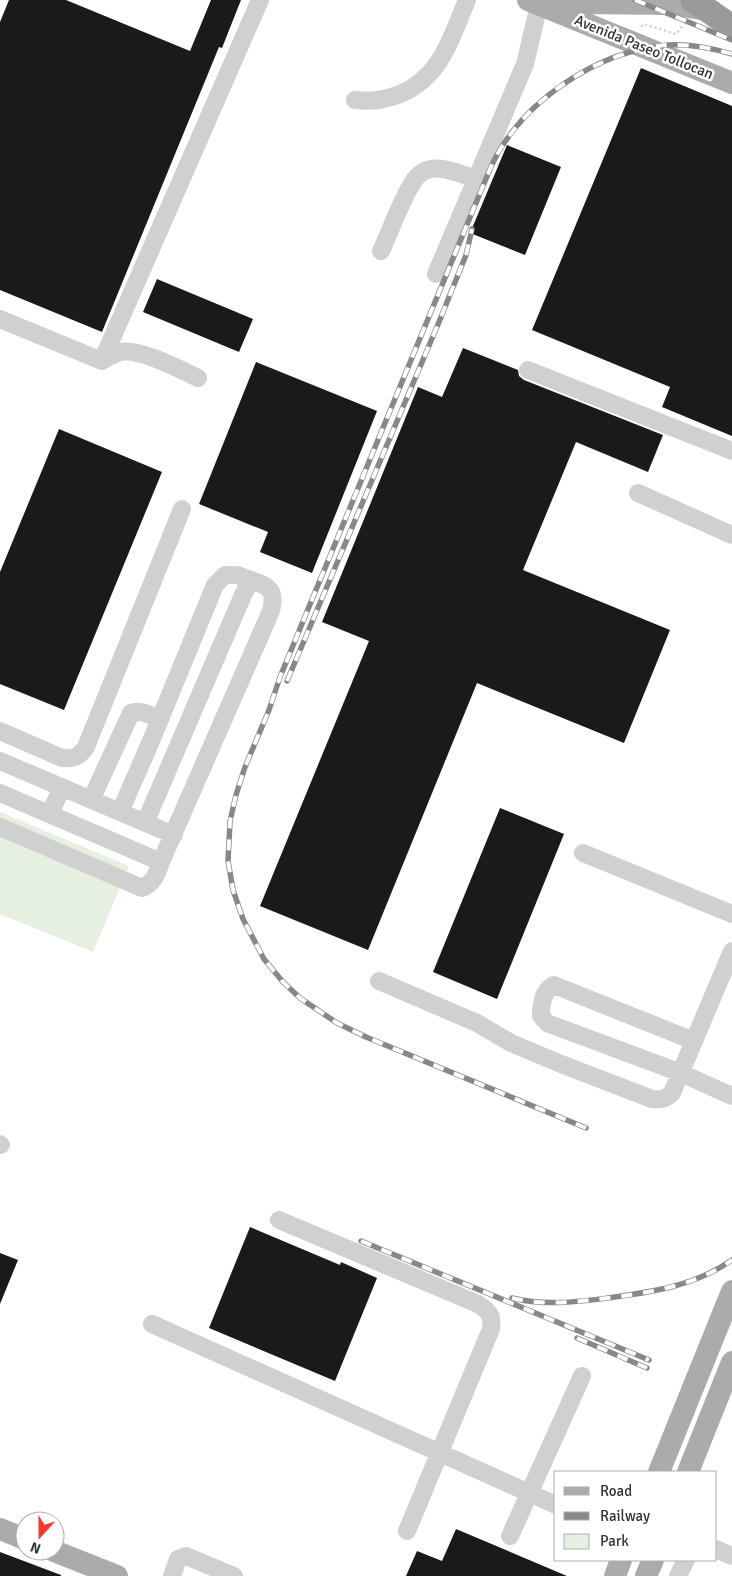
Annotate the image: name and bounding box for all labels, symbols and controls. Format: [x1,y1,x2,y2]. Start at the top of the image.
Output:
street label: Avenida Paseo Tollocan [572,11,716,83]
legend [554,1471,717,1561]
text: Road [600,1482,632,1500]
text: Railway [600,1507,650,1525]
north arrow [15,1511,65,1561]
text: Park [600,1532,629,1550]
text: N [28,1538,43,1557]

